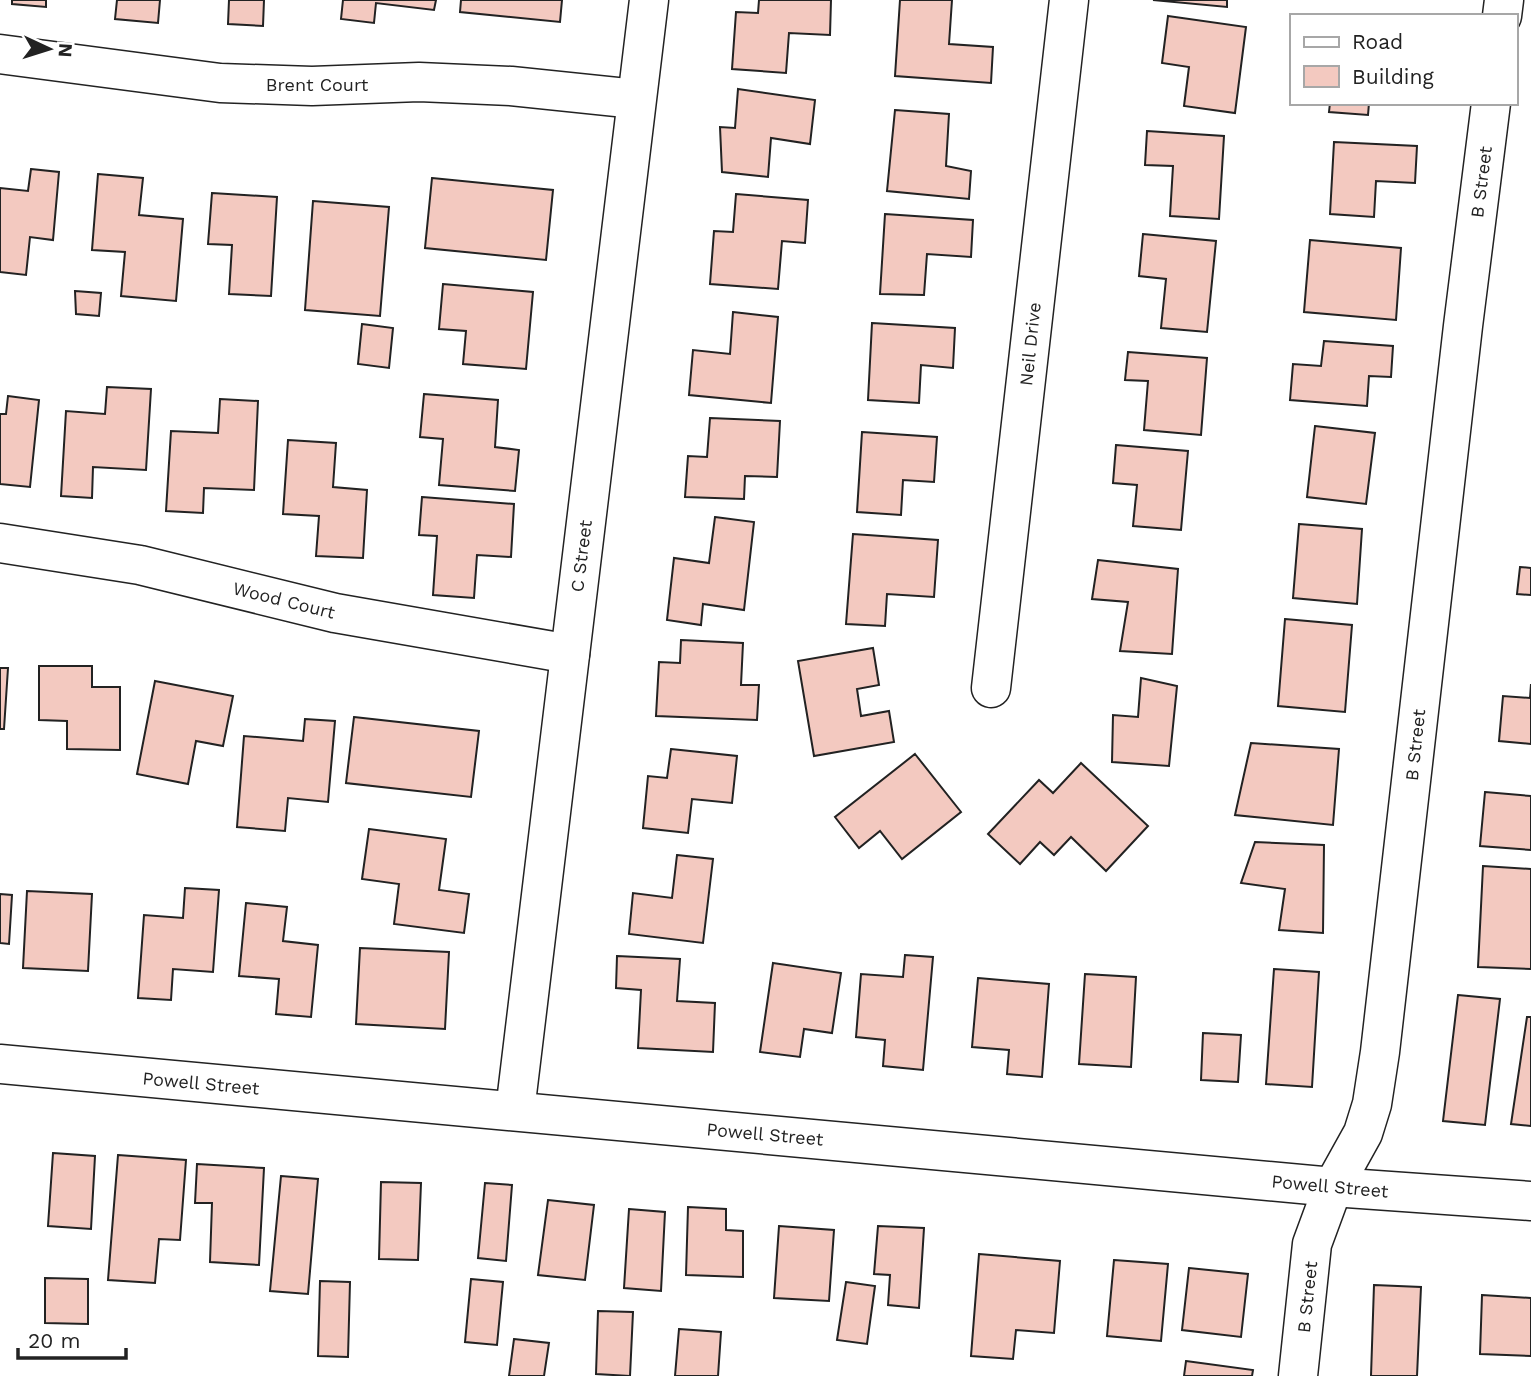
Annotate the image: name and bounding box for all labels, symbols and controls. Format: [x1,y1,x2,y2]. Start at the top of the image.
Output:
north arrow [14,14,84,84]
legend [1290,14,1517,105]
text: Road [1352,29,1403,54]
text: N [53,42,77,58]
text: Building [1352,64,1434,89]
street label: Brent Court [266,74,369,95]
street label: B Street [1466,145,1496,219]
street label: Neil Drive [1015,301,1045,387]
street label: C Street [566,518,596,593]
street label: Wood Court [231,577,338,623]
street label: B Street [1401,708,1429,782]
street label: Powell Street [142,1067,261,1099]
street label: Powell Street [706,1118,825,1150]
street label: Powell Street [1271,1170,1390,1202]
street label: B Street [1293,1260,1321,1334]
scale bar [18,1316,126,1360]
text: 20 m [28,1328,80,1353]

